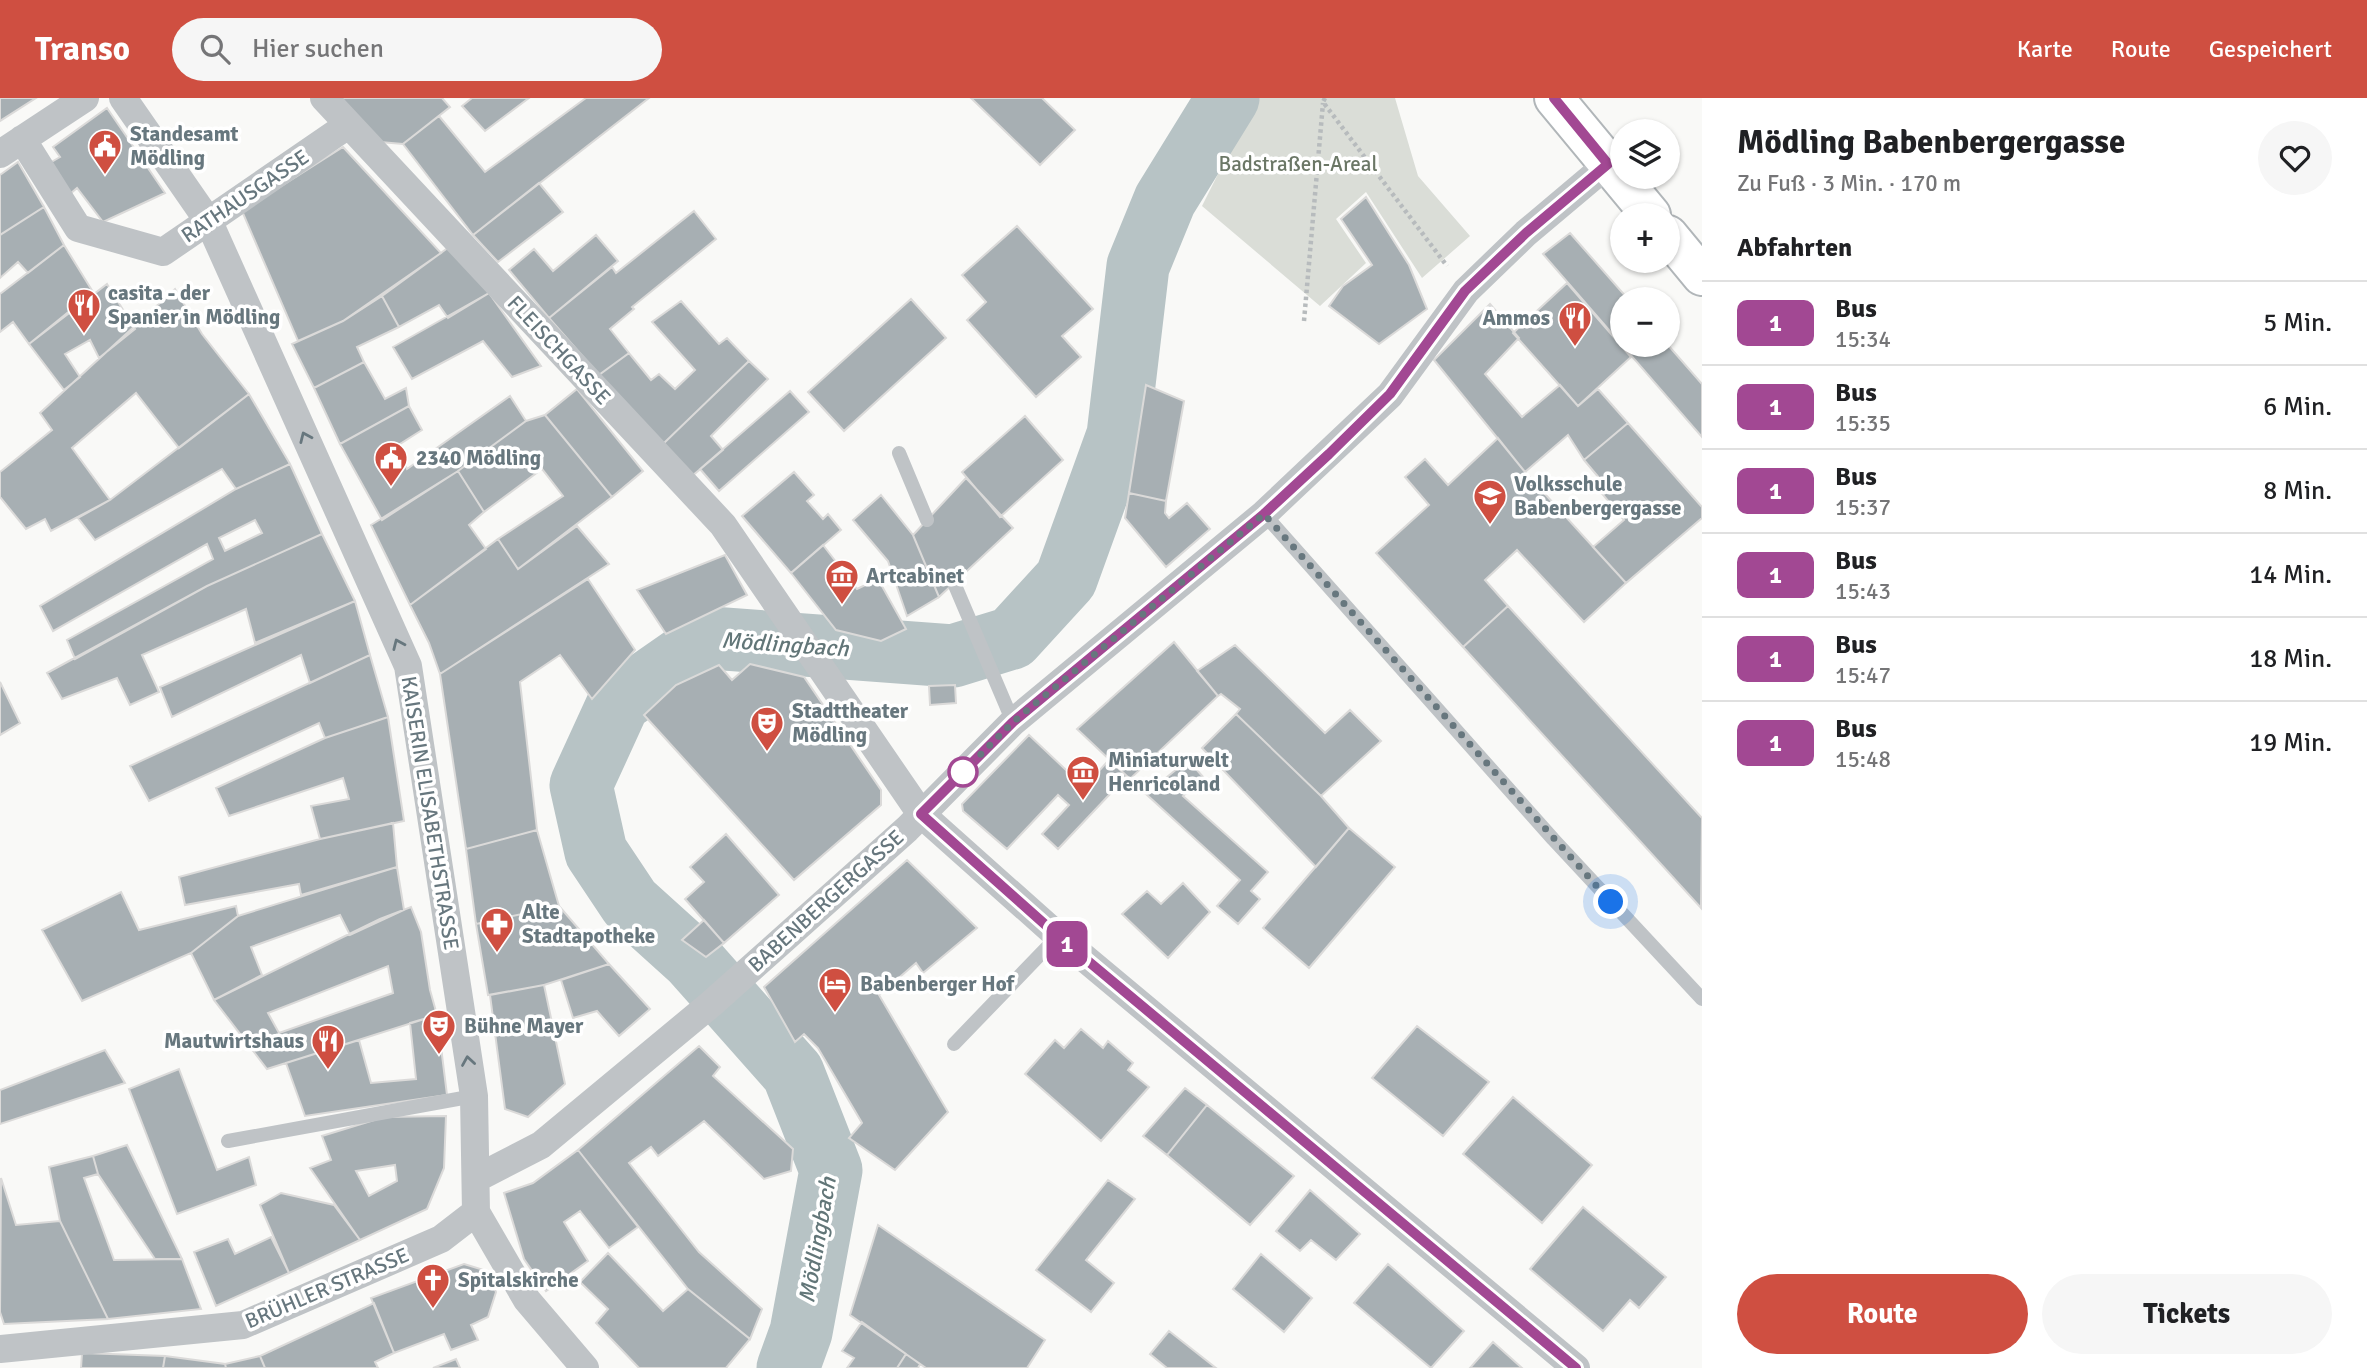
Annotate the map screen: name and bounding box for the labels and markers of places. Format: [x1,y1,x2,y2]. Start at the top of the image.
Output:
place label: Standesamt Mödling [130,121,239,171]
public building icon: Standesamt Mödling [86,127,124,176]
place label: casita - der Spanier in Mödling [108,280,280,330]
restaurant icon: casita - der Spanier in Mödling [65,286,103,335]
restaurant icon: Ammos [1556,299,1594,348]
place label: Ammos [1482,305,1550,331]
public building icon: 2340 Mödling [372,439,410,488]
place label: 2340 Mödling [416,445,541,471]
place label: Volksschule Babenbergergasse [1514,471,1681,521]
school or university icon: Volksschule Babenbergergasse [1471,477,1509,526]
museum icon: Artcabinet [823,557,861,606]
place label: Artcabinet [866,563,964,589]
place label: Stadttheater Mödling [792,698,909,748]
theatre icon: Stadttheater Mödling [748,704,786,753]
place label: Miniaturwelt Henricoland [1108,747,1229,797]
museum icon: Miniaturwelt Henricoland [1064,753,1102,802]
unlabelled marker [948,757,978,787]
place label: Alte Stadtapotheke [522,899,655,949]
pharmacy icon: Alte Stadtapotheke [478,905,516,954]
hotel icon: Babenberger Hof [816,965,854,1014]
place label: Babenberger Hof [860,971,1016,997]
theatre icon: Bühne Mayer [420,1007,458,1056]
place label: Bühne Mayer [464,1013,584,1039]
restaurant icon: Mautwirtshaus [309,1022,347,1071]
place label: Mautwirtshaus [164,1028,304,1054]
church icon: Spitalskirche [414,1261,452,1310]
place label: Spitalskirche [458,1267,579,1293]

